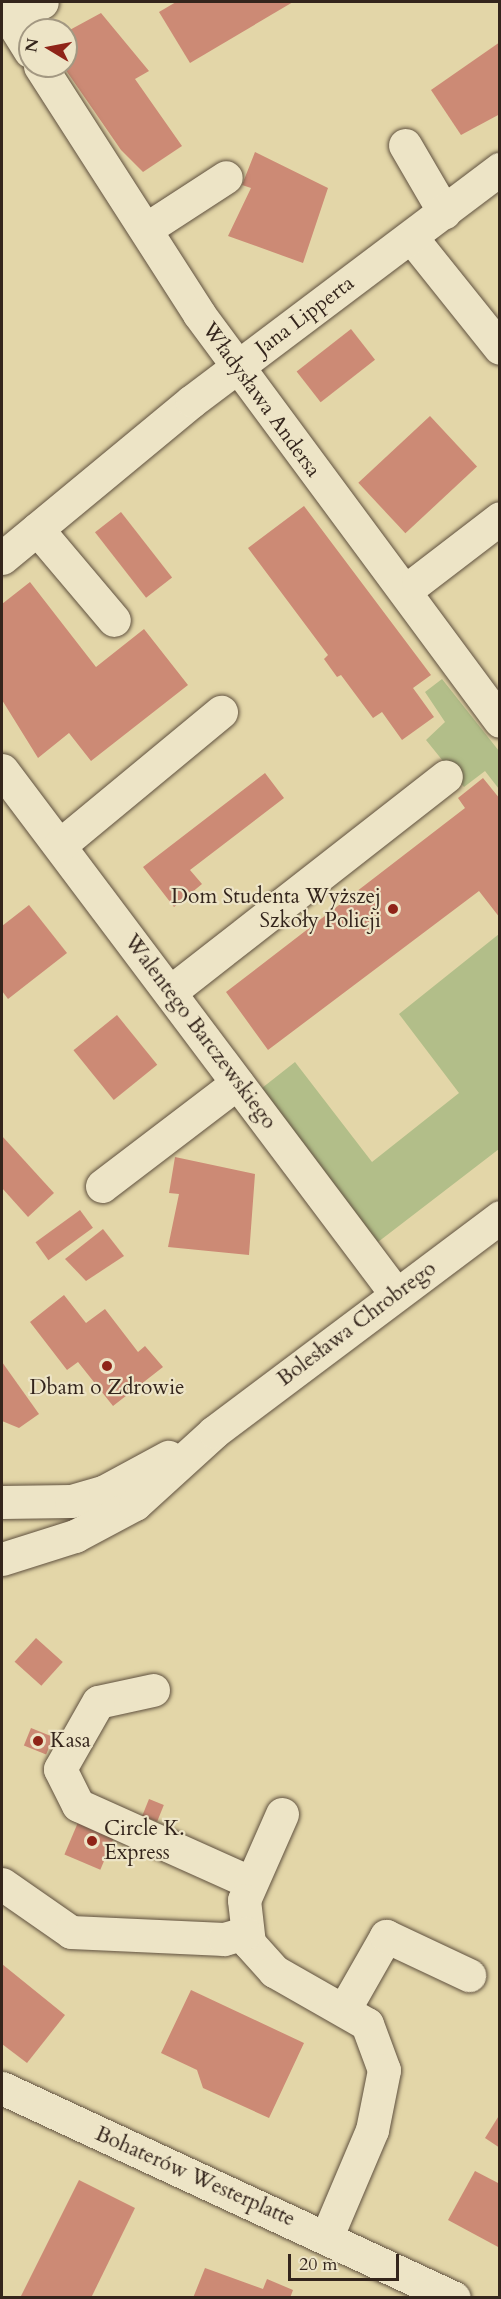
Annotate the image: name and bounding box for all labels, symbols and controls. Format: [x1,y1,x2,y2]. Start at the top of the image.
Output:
north arrow [18,18,78,78]
text: N [20,36,44,54]
street label: Jana Lipperta [251,271,359,361]
street label: Władysława Andersa [196,318,326,482]
place label: Dom Studenta Wyższej Szkoły Policji [171,884,381,934]
marker: Dom Studenta Wyższej Szkoły Policji [386,902,400,916]
street label: Walentego Barczewskiego [119,930,281,1134]
street label: Bolesława Chrobrego [273,1256,441,1392]
marker: Dbam o Zdrowie [100,1359,114,1373]
place label: Dbam o Zdrowie [29,1375,185,1401]
place label: Kasa [50,1728,91,1754]
marker: Kasa [31,1734,45,1748]
place label: Circle K. Express [104,1816,185,1866]
marker: Circle K. Express [85,1834,99,1848]
street label: Bohaterów Westerplatte [91,2122,299,2232]
scale bar [291,2242,402,2280]
text: 20 m [299,2252,338,2277]

